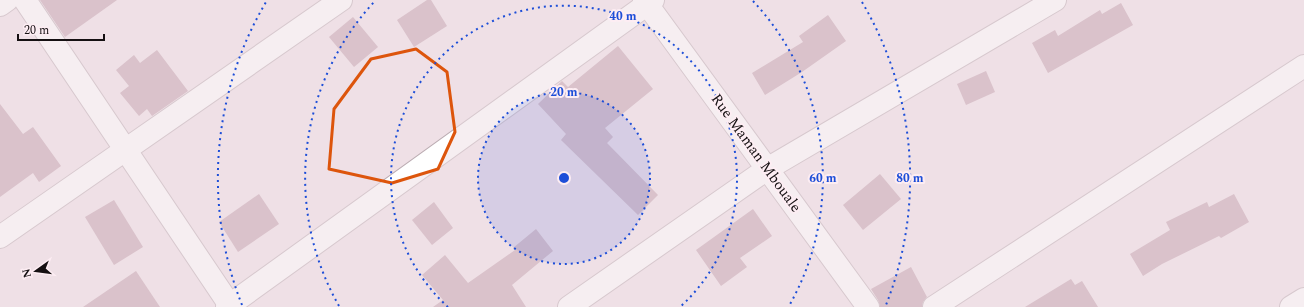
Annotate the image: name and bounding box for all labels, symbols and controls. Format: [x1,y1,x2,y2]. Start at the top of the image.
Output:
text: 40 m [609,7,637,26]
scale bar [18,16,104,42]
text: 20 m [24,21,49,40]
text: 20 m [550,83,578,102]
street label: Rue Maman Mbouale [705,89,807,217]
text: 60 m [809,169,837,188]
text: 80 m [896,169,924,188]
centre of rings [557,171,571,185]
north arrow [16,251,56,291]
text: N [17,267,36,280]

